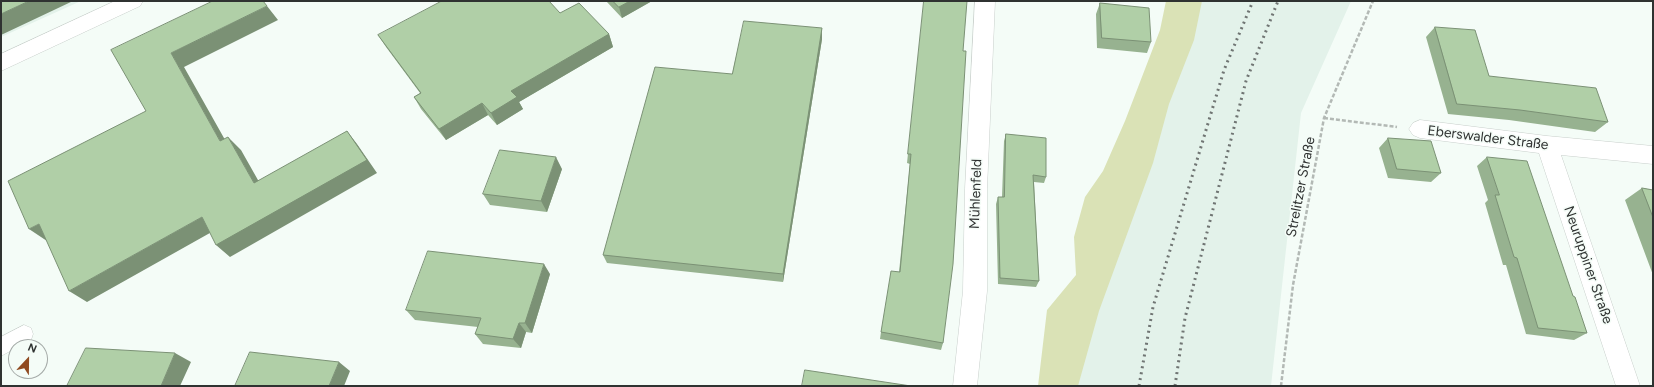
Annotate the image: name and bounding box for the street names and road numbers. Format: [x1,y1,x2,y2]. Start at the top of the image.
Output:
street label: Eberswalder Straße [1427,122,1549,154]
street label: Strelitzer Straße [1283,135,1319,239]
street label: Mühlenfeld [966,159,986,229]
street label: Neuruppiner Straße [1560,204,1616,326]

